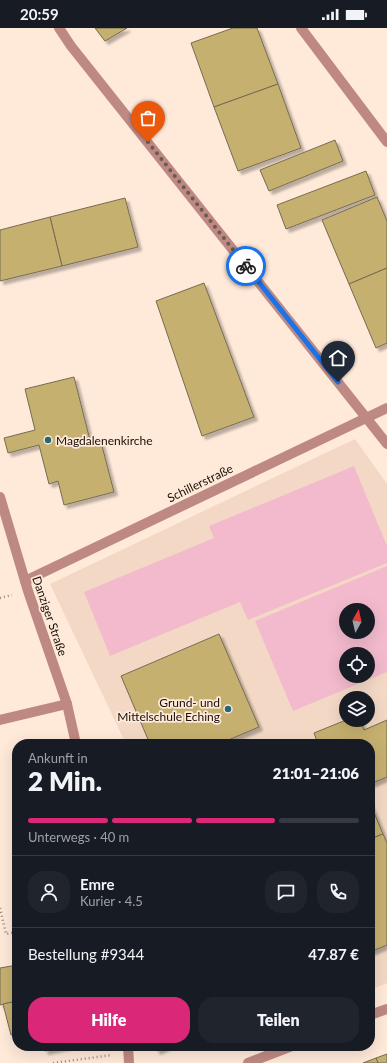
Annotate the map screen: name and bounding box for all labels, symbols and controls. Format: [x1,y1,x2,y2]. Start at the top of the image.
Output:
text: 20:59 [20,5,59,23]
pin [131,101,165,142]
icon: bag [137,107,159,129]
courier [226,246,266,286]
icon: bike [235,255,257,277]
pin [321,341,355,382]
icon: home [327,347,349,369]
place label: Magdalenenkirche [56,433,153,448]
marker: Magdalenenkirche [43,435,53,445]
street label: Schillerstraße [165,461,235,505]
street label: Danziger Straße [29,574,71,658]
north arrow [339,603,375,639]
map controls [339,603,375,727]
button: locate [339,647,375,683]
button: layers [339,691,375,727]
place label: Grund- und Mittelschule Eching [117,695,220,724]
marker: Grund- und Mittelschule Eching [223,704,233,714]
text: Ankunft in [28,750,88,766]
text: 21:01–21:06 [273,764,359,782]
text: 2 Min. [28,765,102,797]
text: Unterwegs · 40 m [28,829,129,845]
button: person [28,871,70,913]
button: chat [265,871,307,913]
button: phone [317,871,359,913]
text: Emre [80,875,114,893]
text: Kurier · 4.5 [80,893,143,909]
text: Bestellung #9344 [28,945,144,963]
text: 47.87 € [308,945,359,963]
button: Hilfe [28,997,190,1043]
button: Teilen [198,997,359,1043]

